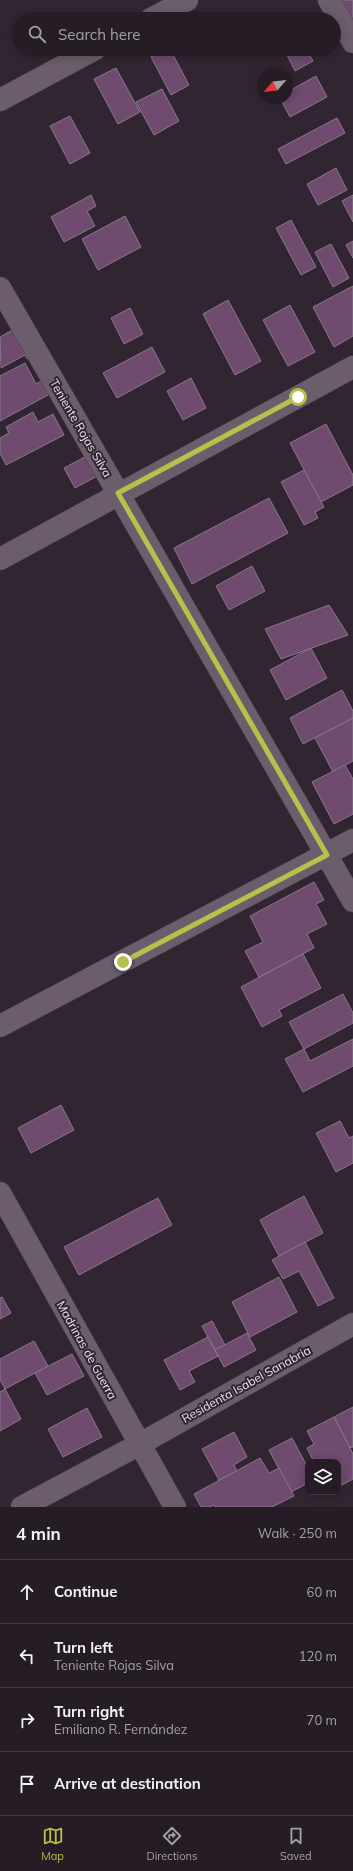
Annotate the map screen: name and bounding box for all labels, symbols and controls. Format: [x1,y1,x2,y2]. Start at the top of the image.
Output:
search box [12,12,341,56]
icon: search [26,23,48,45]
text: Search here [58,25,140,44]
north arrow [257,68,293,104]
street label: Teniente Rojas Silva [47,376,115,480]
route start [289,388,307,406]
route end [114,953,132,971]
street label: Madrinas de Guerra [54,1298,120,1402]
street label: Residenta Isabel Sanabria [179,1342,313,1426]
map controls [305,1459,341,1495]
button: layers [305,1459,341,1495]
text: 4 min [16,1523,61,1544]
text: Walk · 250 m [258,1525,337,1541]
icon: ahead [16,1581,38,1603]
text: Continue [54,1582,117,1601]
text: 60 m [307,1584,337,1600]
text: Turn left [54,1638,113,1657]
icon: left [16,1645,38,1667]
text: 120 m [299,1648,337,1664]
text: Teniente Rojas Silva [54,1657,174,1673]
text: Turn right [54,1702,124,1721]
icon: right [16,1709,38,1731]
text: 70 m [307,1712,337,1728]
text: Emiliano R. Fernández [54,1721,188,1737]
icon: arrive [16,1773,38,1795]
text: Arrive at destination [54,1774,201,1793]
tab: Map [41,1825,64,1863]
tab: Directions [147,1825,197,1863]
tab: Saved [280,1825,312,1863]

